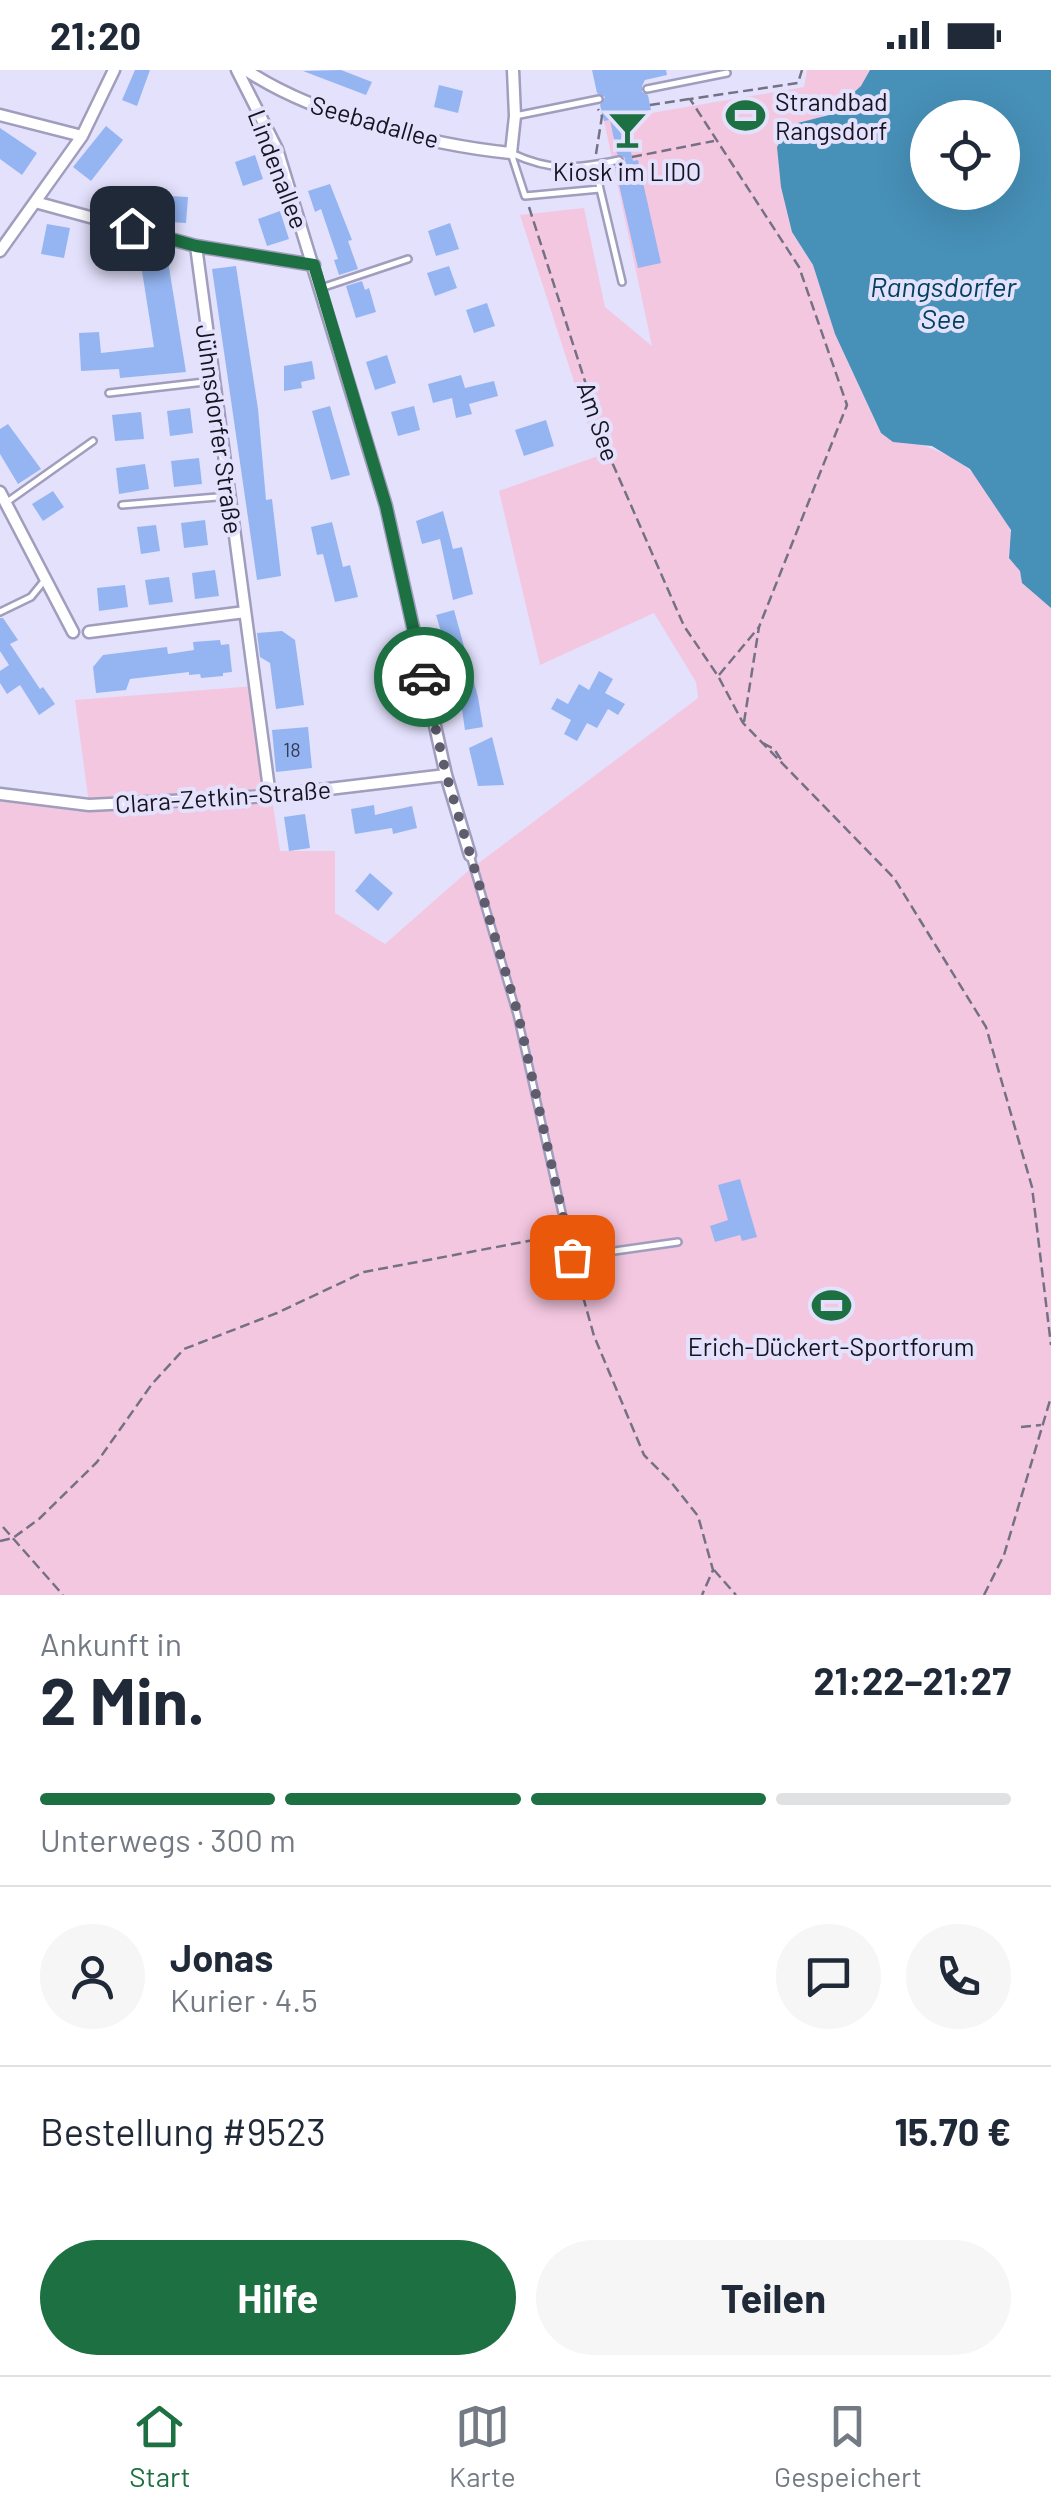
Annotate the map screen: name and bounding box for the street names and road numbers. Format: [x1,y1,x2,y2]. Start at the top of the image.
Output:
street label: Seebadallee [307,88,443,154]
street label: Lindenallee [243,105,315,233]
street label: Jühnsdorfer Straße [190,322,250,536]
street label: Am See [571,377,627,465]
street label: Clara-Zetkin-Straße [114,773,332,819]

